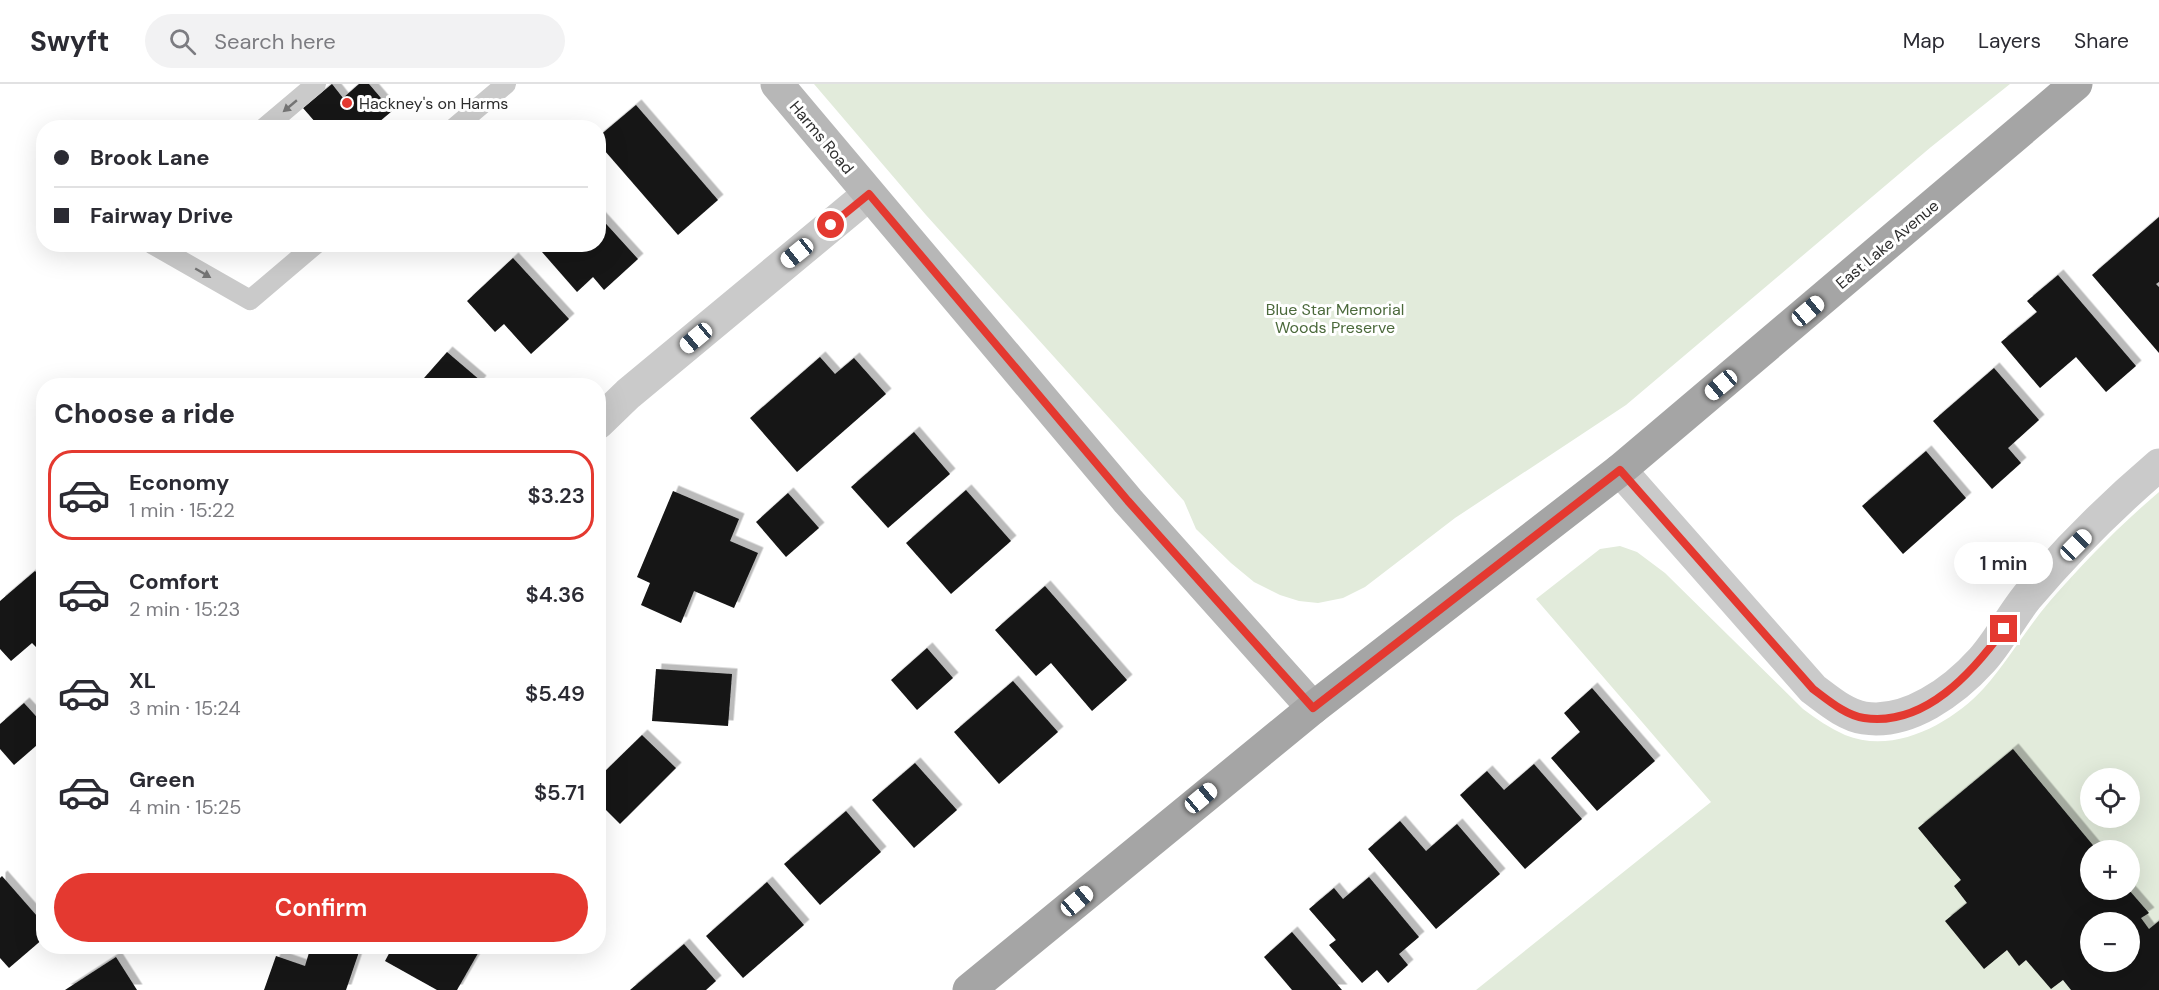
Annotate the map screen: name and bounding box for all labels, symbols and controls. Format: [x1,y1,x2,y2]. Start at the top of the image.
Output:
search box [145,14,565,68]
text: Swyft [30,23,109,60]
icon: search [166,25,199,58]
text: Search here [214,27,336,56]
text: Map [1903,27,1945,55]
text: Layers [1978,27,2041,55]
text: Share [2074,27,2129,55]
place label: Hackney's on Harms [359,93,508,114]
marker: Hackney's on Harms [340,96,354,110]
street label: Harms Road [785,96,858,178]
one-way arrow [282,99,298,112]
text: Brook Lane [90,143,210,172]
street label: East Lake Avenue [1831,195,1943,294]
text: Fairway Drive [90,201,233,230]
route start [817,211,844,238]
car [777,235,817,271]
one-way arrow [195,268,211,279]
car [1788,293,1828,329]
park label: Blue Star Memorial Woods Preserve [1266,299,1404,338]
car [676,320,716,356]
car [1701,367,1741,403]
text: Choose a ride [54,396,235,431]
icon: car [57,468,111,522]
text: Economy [129,468,229,497]
text: $3.23 [528,481,585,510]
text: 1 min · 15:22 [129,497,235,523]
car [2057,526,2095,564]
callout: 1 min [1954,542,2054,584]
text: 1 min [1980,550,2027,576]
icon: car [57,567,111,621]
text: Comfort [129,567,219,596]
text: $4.36 [526,580,585,609]
text: 2 min · 15:23 [129,596,240,622]
route end [1990,615,2017,642]
icon: car [57,666,111,720]
text: XL [129,666,156,695]
text: $5.49 [525,679,585,708]
text: 3 min · 15:24 [129,695,241,721]
icon: car [57,765,111,819]
text: Green [129,765,195,794]
map controls [2080,768,2140,972]
button: locate [2080,768,2140,828]
text: $5.71 [534,778,585,807]
car [1181,780,1221,816]
text: 4 min · 15:25 [129,794,241,820]
button: + [2080,840,2140,900]
button: Confirm [54,873,588,942]
car [1057,883,1097,919]
button: − [2080,912,2140,972]

